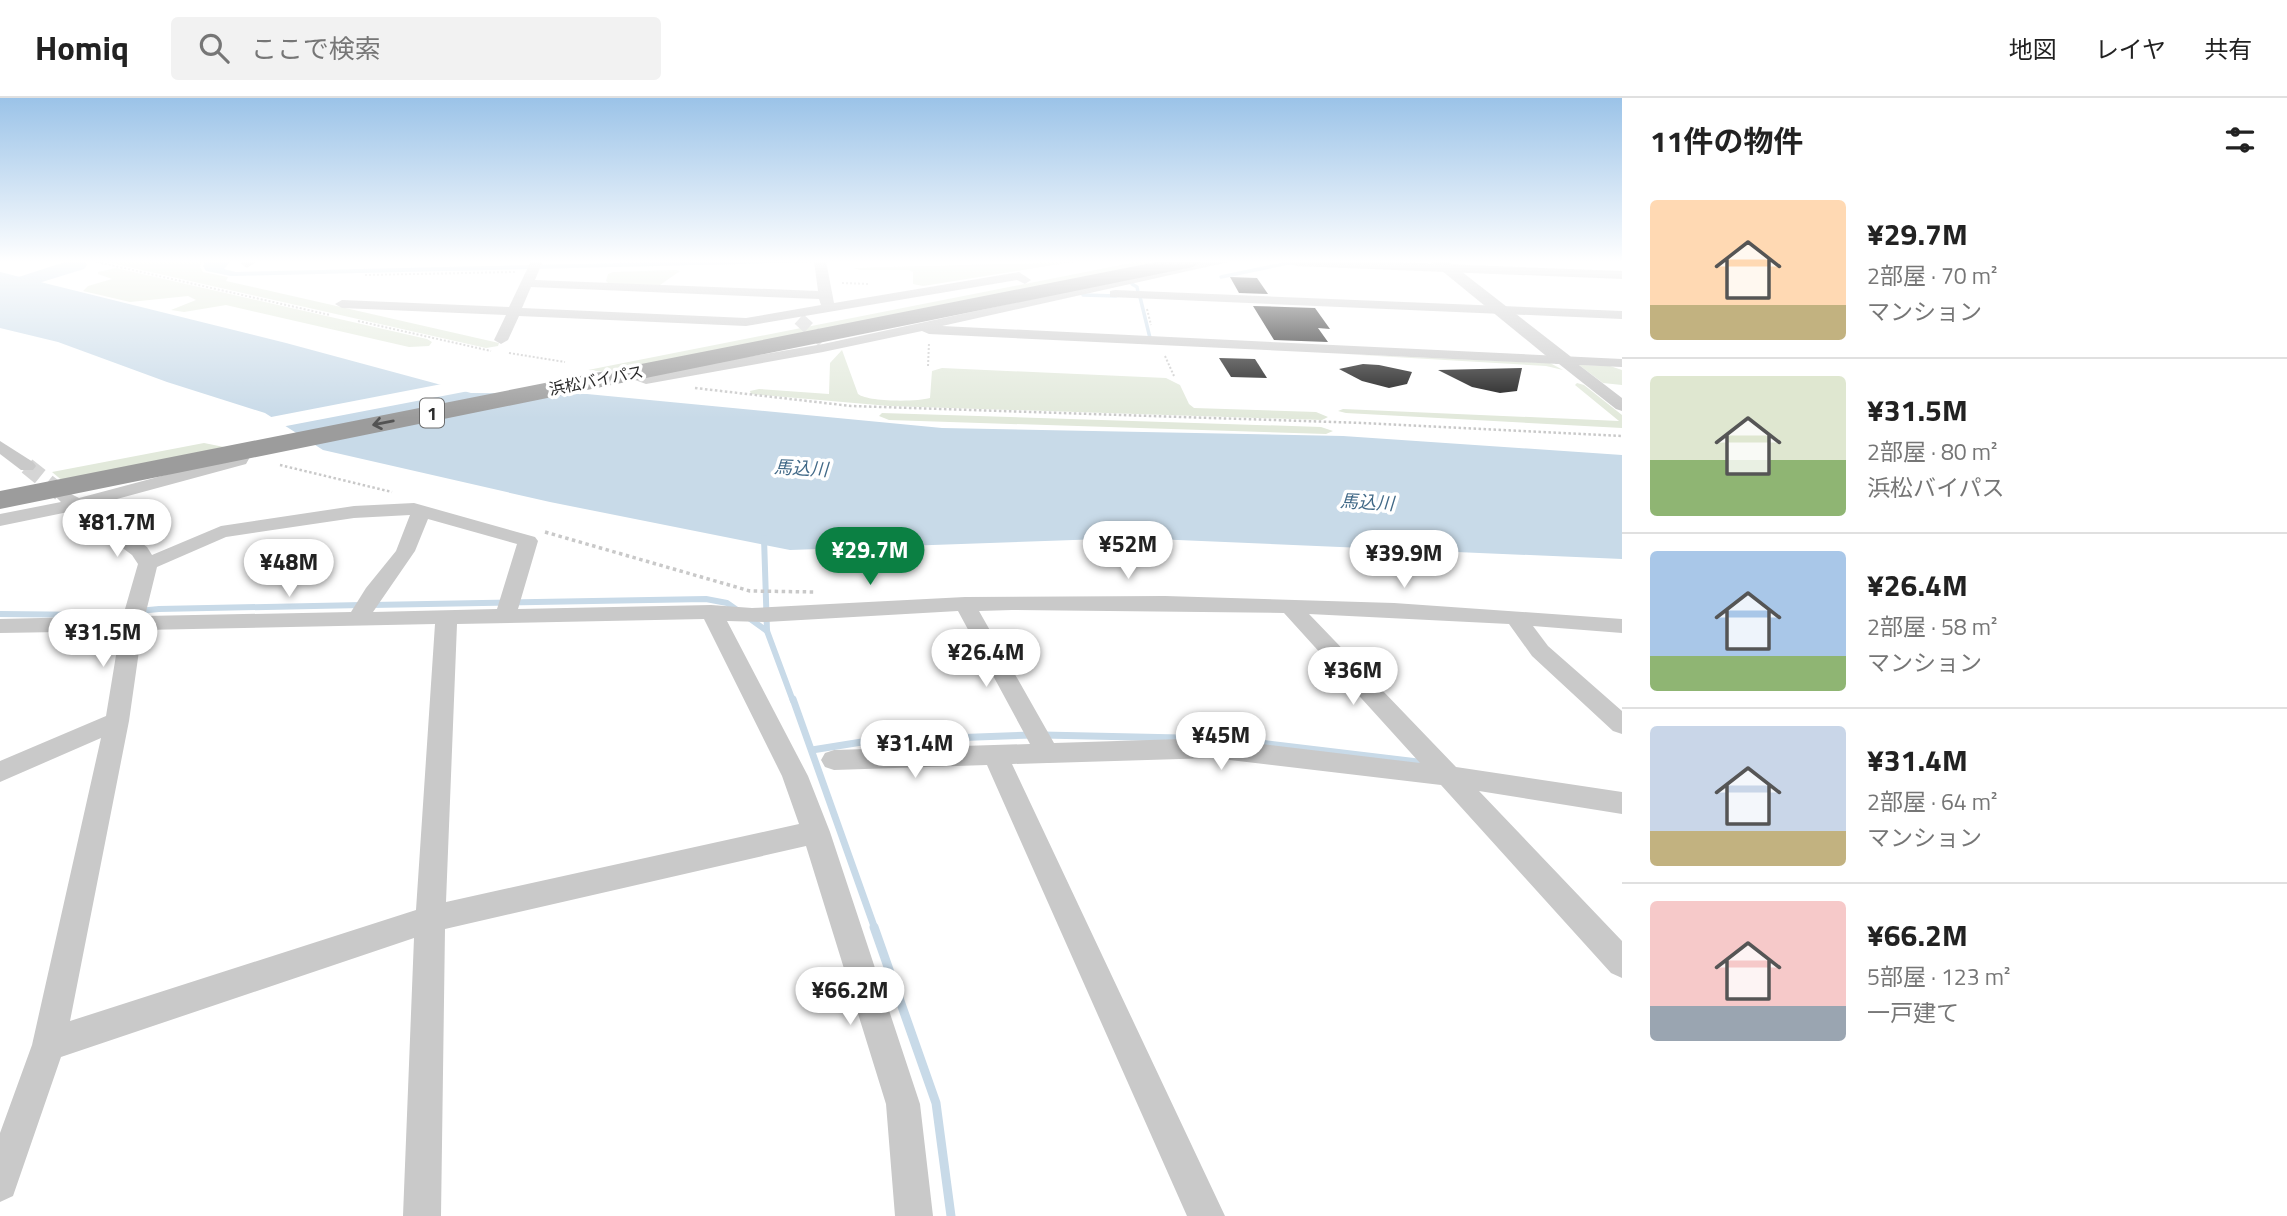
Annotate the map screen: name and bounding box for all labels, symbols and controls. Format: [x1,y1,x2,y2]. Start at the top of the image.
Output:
search box [171,17,661,80]
text: Homiq [35,23,129,73]
icon: search [195,29,233,67]
text: ここで検索 [251,29,381,68]
text: 地図 [2009,31,2057,67]
text: レイヤ [2095,31,2166,67]
text: 共有 [2204,31,2252,67]
text: 11件の物件 [1650,118,1804,164]
icon: filters [2221,121,2259,159]
text: ¥29.7M [1867,211,1968,257]
icon: home [1706,228,1790,312]
text: 2部屋 · 70 m² [1867,258,1997,293]
text: マンション [1867,294,1982,329]
street label: 浜松バイパス [547,359,645,401]
text: ¥31.5M [1867,387,1968,433]
road number: 1 [420,398,444,428]
icon: home [1706,404,1790,488]
one-way arrow [372,417,395,430]
text: 2部屋 · 80 m² [1867,434,1997,469]
water label: 馬込川 [773,453,831,483]
text: 浜松バイパス [1867,470,2005,505]
water label: 馬込川 [1339,487,1397,517]
pin: ¥81.7M [60,500,174,559]
text: ¥81.7M [78,504,156,539]
pin: ¥52M [1087,522,1169,581]
text: ¥52M [1099,526,1157,561]
pin: ¥29.7M [813,528,927,587]
pin: ¥39.9M [1347,531,1461,590]
text: ¥29.7M [831,532,909,567]
text: ¥39.9M [1365,535,1443,570]
pin: ¥48M [248,540,330,599]
text: ¥48M [260,544,318,579]
text: ¥26.4M [1867,562,1968,608]
icon: home [1706,579,1790,663]
text: 2部屋 · 58 m² [1867,609,1997,644]
pin: ¥31.5M [46,610,160,669]
text: ¥31.5M [64,614,142,649]
pin: ¥26.4M [929,630,1043,689]
text: ¥26.4M [947,634,1025,669]
text: マンション [1867,645,1982,680]
pin: ¥36M [1312,648,1394,707]
text: ¥36M [1324,652,1382,687]
pin: ¥45M [1180,712,1262,772]
text: ¥45M [1192,717,1250,752]
pin: ¥31.4M [858,720,972,780]
text: ¥31.4M [876,725,954,760]
text: ¥31.4M [1867,737,1968,783]
icon: home [1706,754,1790,838]
text: 2部屋 · 64 m² [1867,784,1997,819]
text: マンション [1867,820,1982,855]
text: ¥66.2M [1867,912,1968,958]
icon: home [1706,929,1790,1013]
text: 5部屋 · 123 m² [1867,959,2010,994]
pin: ¥66.2M [793,968,907,1027]
text: ¥66.2M [811,972,889,1007]
text: 一戸建て [1867,995,1959,1030]

